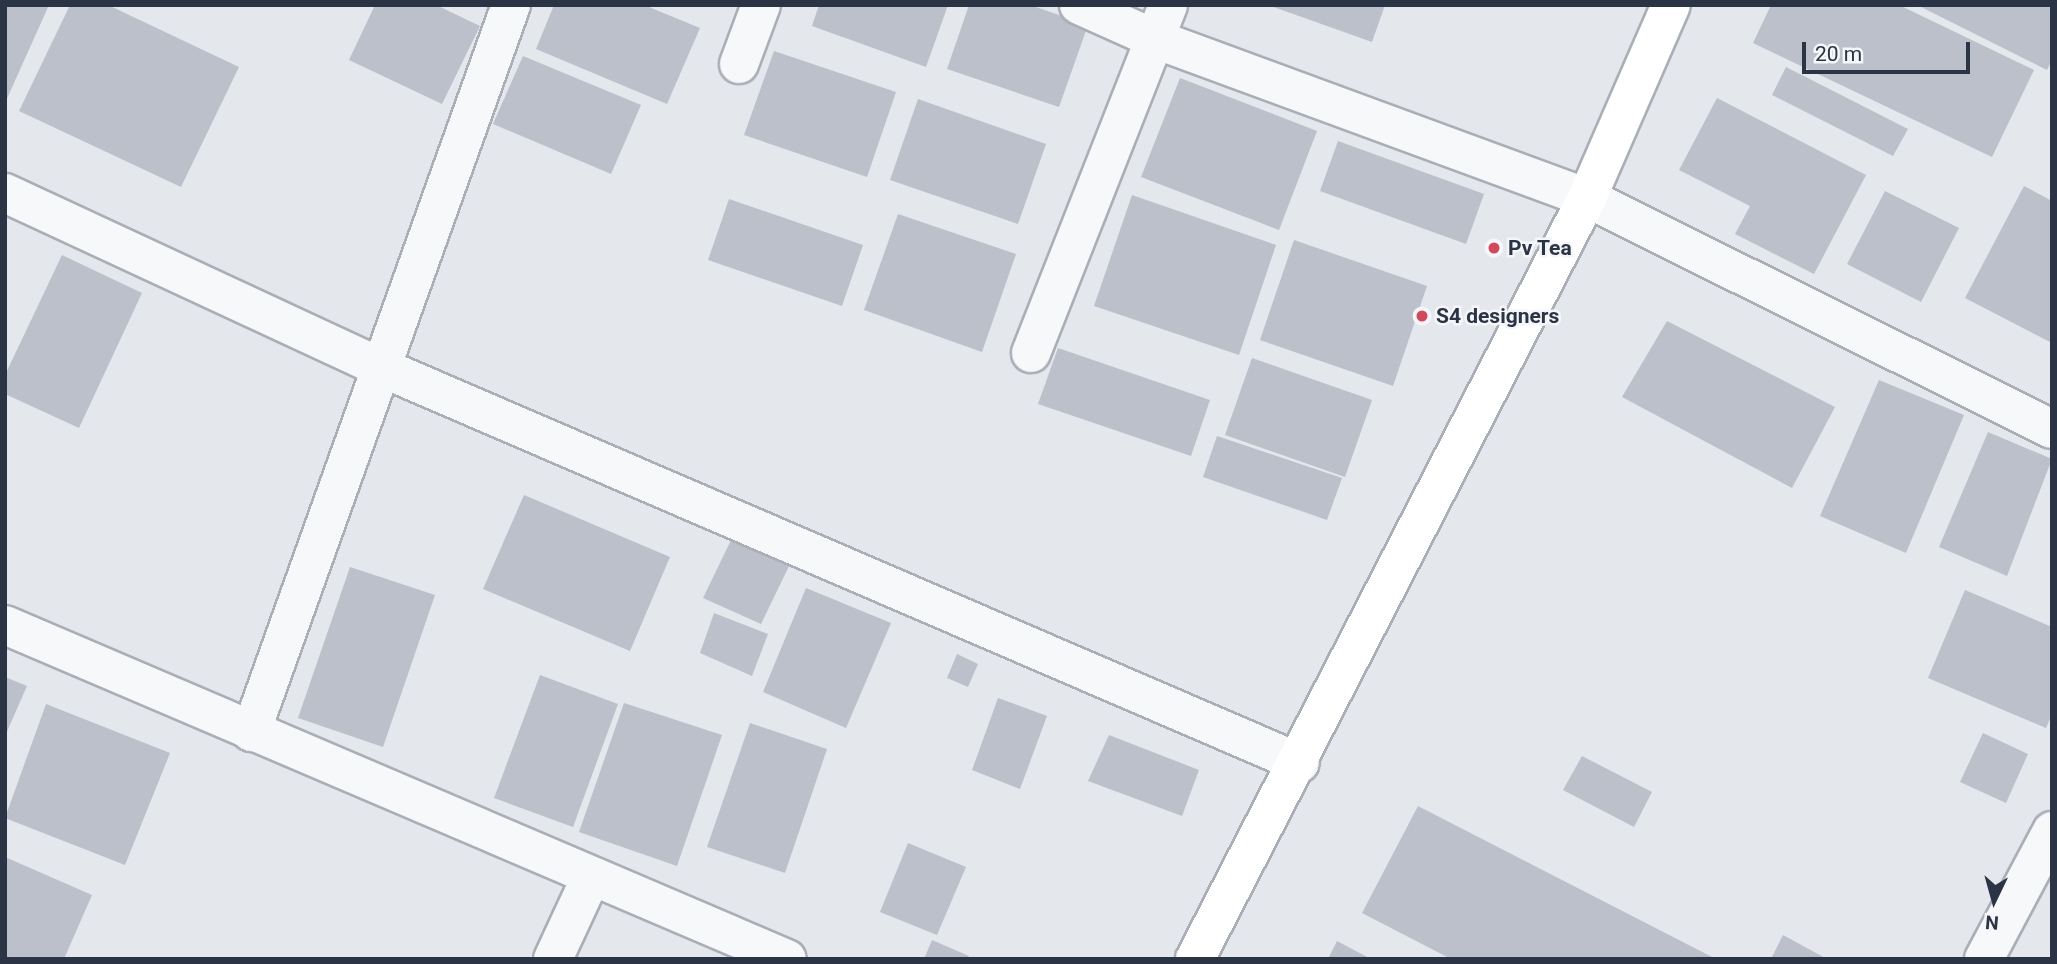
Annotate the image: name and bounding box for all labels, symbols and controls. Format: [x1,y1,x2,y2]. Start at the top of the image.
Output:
scale bar [1805,28,1973,72]
text: 20 m [1815,42,1862,66]
place label: Pv Tea [1508,235,1572,261]
marker: Pv Tea [1486,240,1502,256]
place label: S4 designers [1436,303,1559,329]
marker: S4 designers [1414,308,1430,324]
north arrow [1959,866,2029,936]
text: N [1984,910,2000,934]

